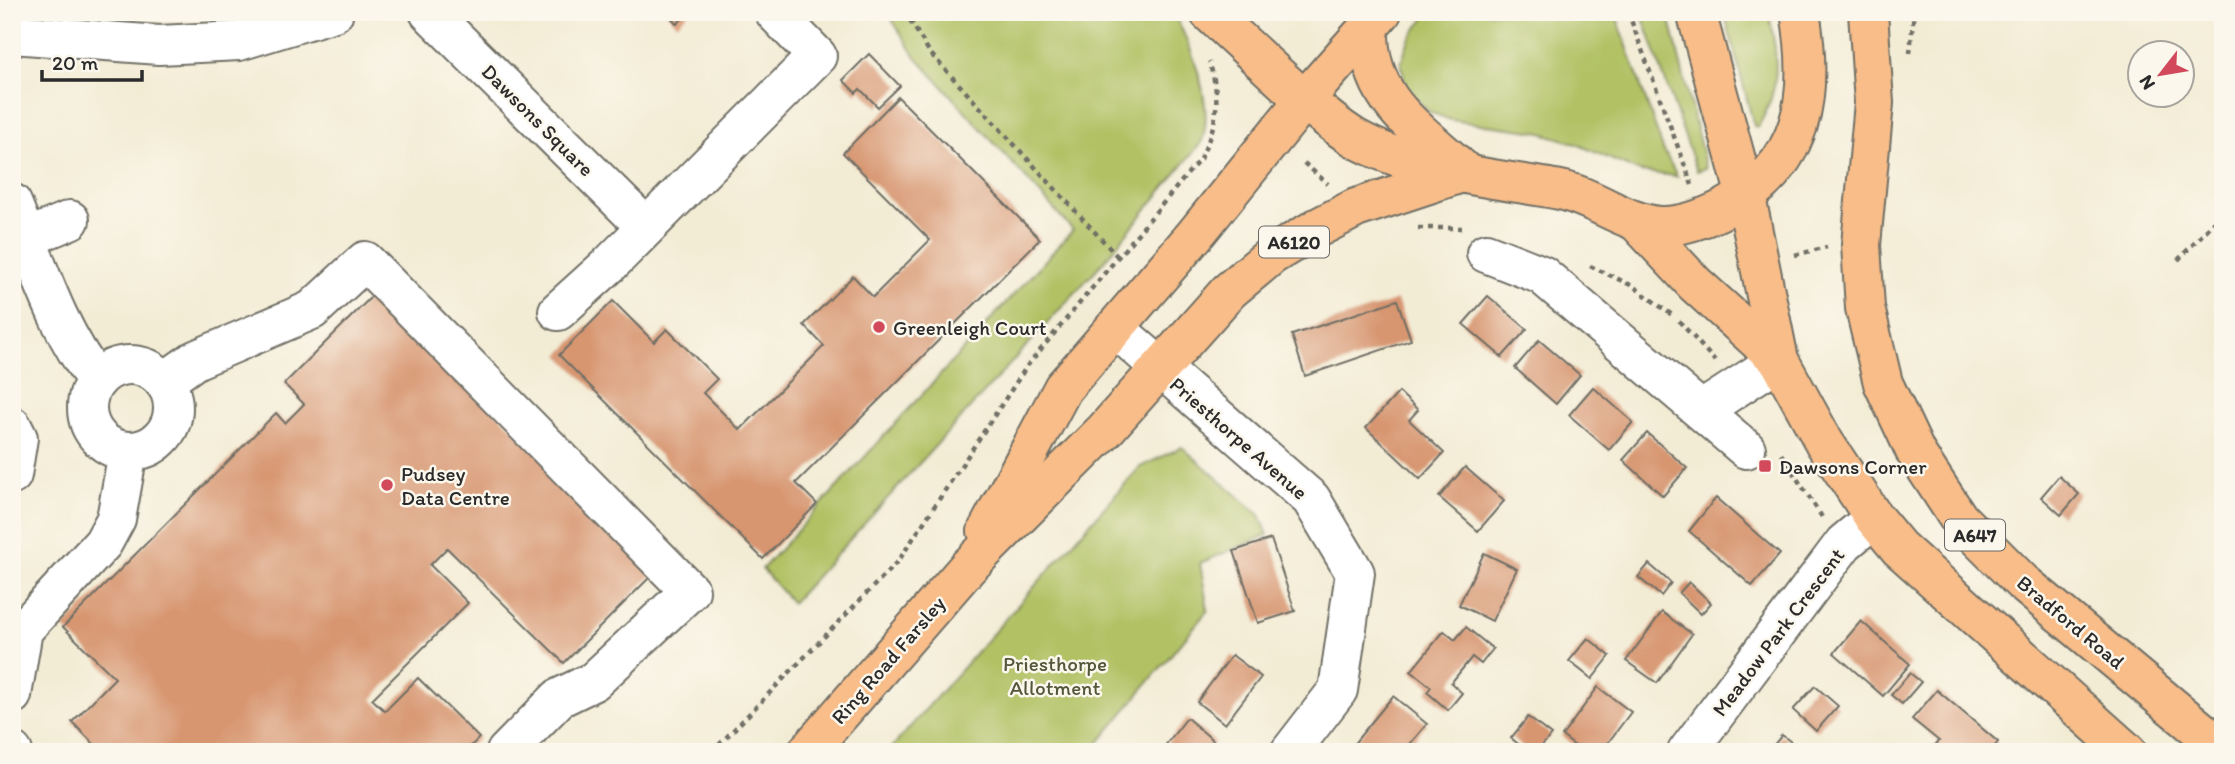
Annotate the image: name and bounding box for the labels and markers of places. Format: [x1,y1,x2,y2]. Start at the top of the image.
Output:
place label: Greenleigh Court [893,315,1047,340]
marker: Greenleigh Court [871,319,887,335]
place label: Dawsons Corner [1779,454,1927,479]
marker: Dawsons Corner [1757,458,1773,474]
place label: Pudsey Data Centre [401,461,510,510]
marker: Pudsey Data Centre [379,477,395,493]

